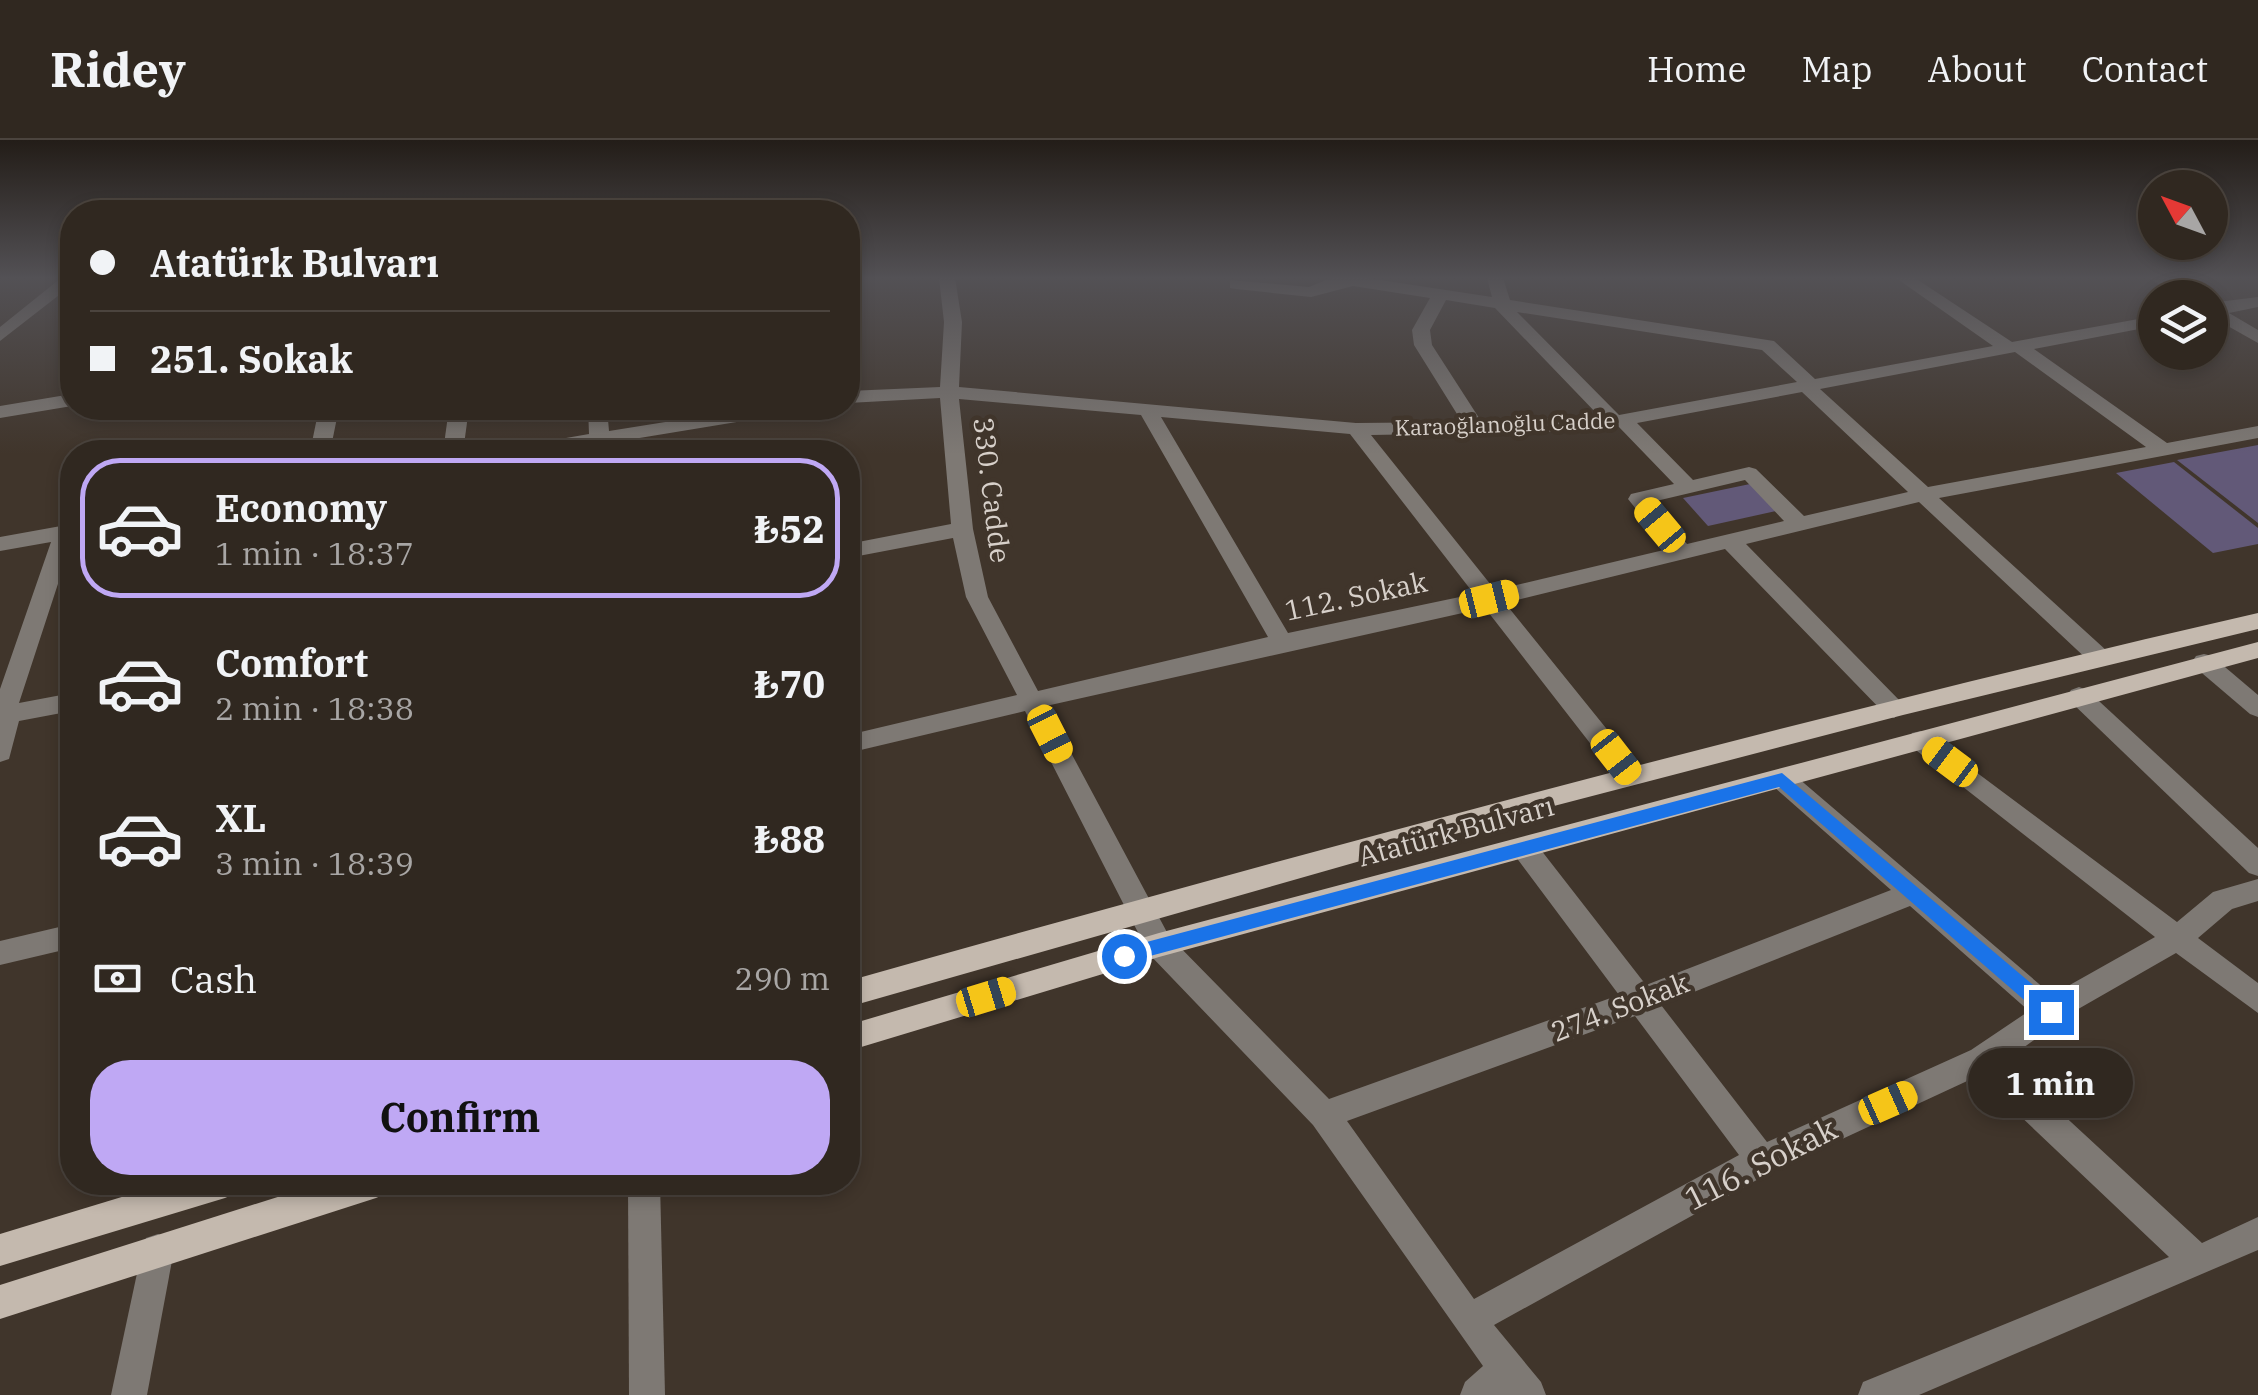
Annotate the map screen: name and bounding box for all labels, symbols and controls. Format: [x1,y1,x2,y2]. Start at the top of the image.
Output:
text: Ridey [50,38,186,100]
text: Home [1647,46,1746,92]
text: Map [1801,46,1873,92]
text: About [1928,46,2027,92]
text: Contact [2082,46,2208,92]
north arrow [2138,170,2228,260]
map controls [2138,170,2228,370]
text: Atatürk Bulvarı [150,238,439,287]
button: layers [2138,280,2228,370]
text: 251. Sokak [150,334,353,383]
street label: Karaoğlanoğlu Cadde [1394,405,1616,442]
street label: 330. Cadde [965,415,1020,565]
icon: car [95,483,185,573]
text: Economy [215,483,387,532]
car [1629,492,1691,558]
text: ₺52 [754,504,825,553]
text: 1 min · 18:37 [215,532,414,574]
street label: 112. Sokak [1281,562,1431,629]
car [1456,577,1522,621]
icon: car [95,638,185,728]
text: Comfort [215,638,368,687]
text: ₺70 [754,659,825,708]
text: 2 min · 18:38 [215,687,414,729]
car [1023,700,1077,768]
car [1586,724,1646,790]
car [1917,732,1983,792]
street label: Atatürk Bulvarı [1354,787,1558,874]
icon: car [95,793,185,883]
text: XL [215,793,266,842]
text: ₺88 [754,814,825,863]
text: 3 min · 18:39 [215,842,414,884]
route start [1102,934,1147,979]
icon: cash [90,951,145,1006]
text: Cash [170,954,257,1003]
text: 290 m [734,957,830,999]
street label: 274. Sokak [1546,963,1695,1050]
car [953,974,1019,1020]
route end [2029,990,2074,1035]
callout: 1 min [1968,1047,2134,1117]
button: Confirm [90,1060,830,1175]
text: 1 min [2006,1062,2095,1104]
car [1854,1077,1922,1129]
street label: 116. Sokak [1677,1107,1844,1219]

